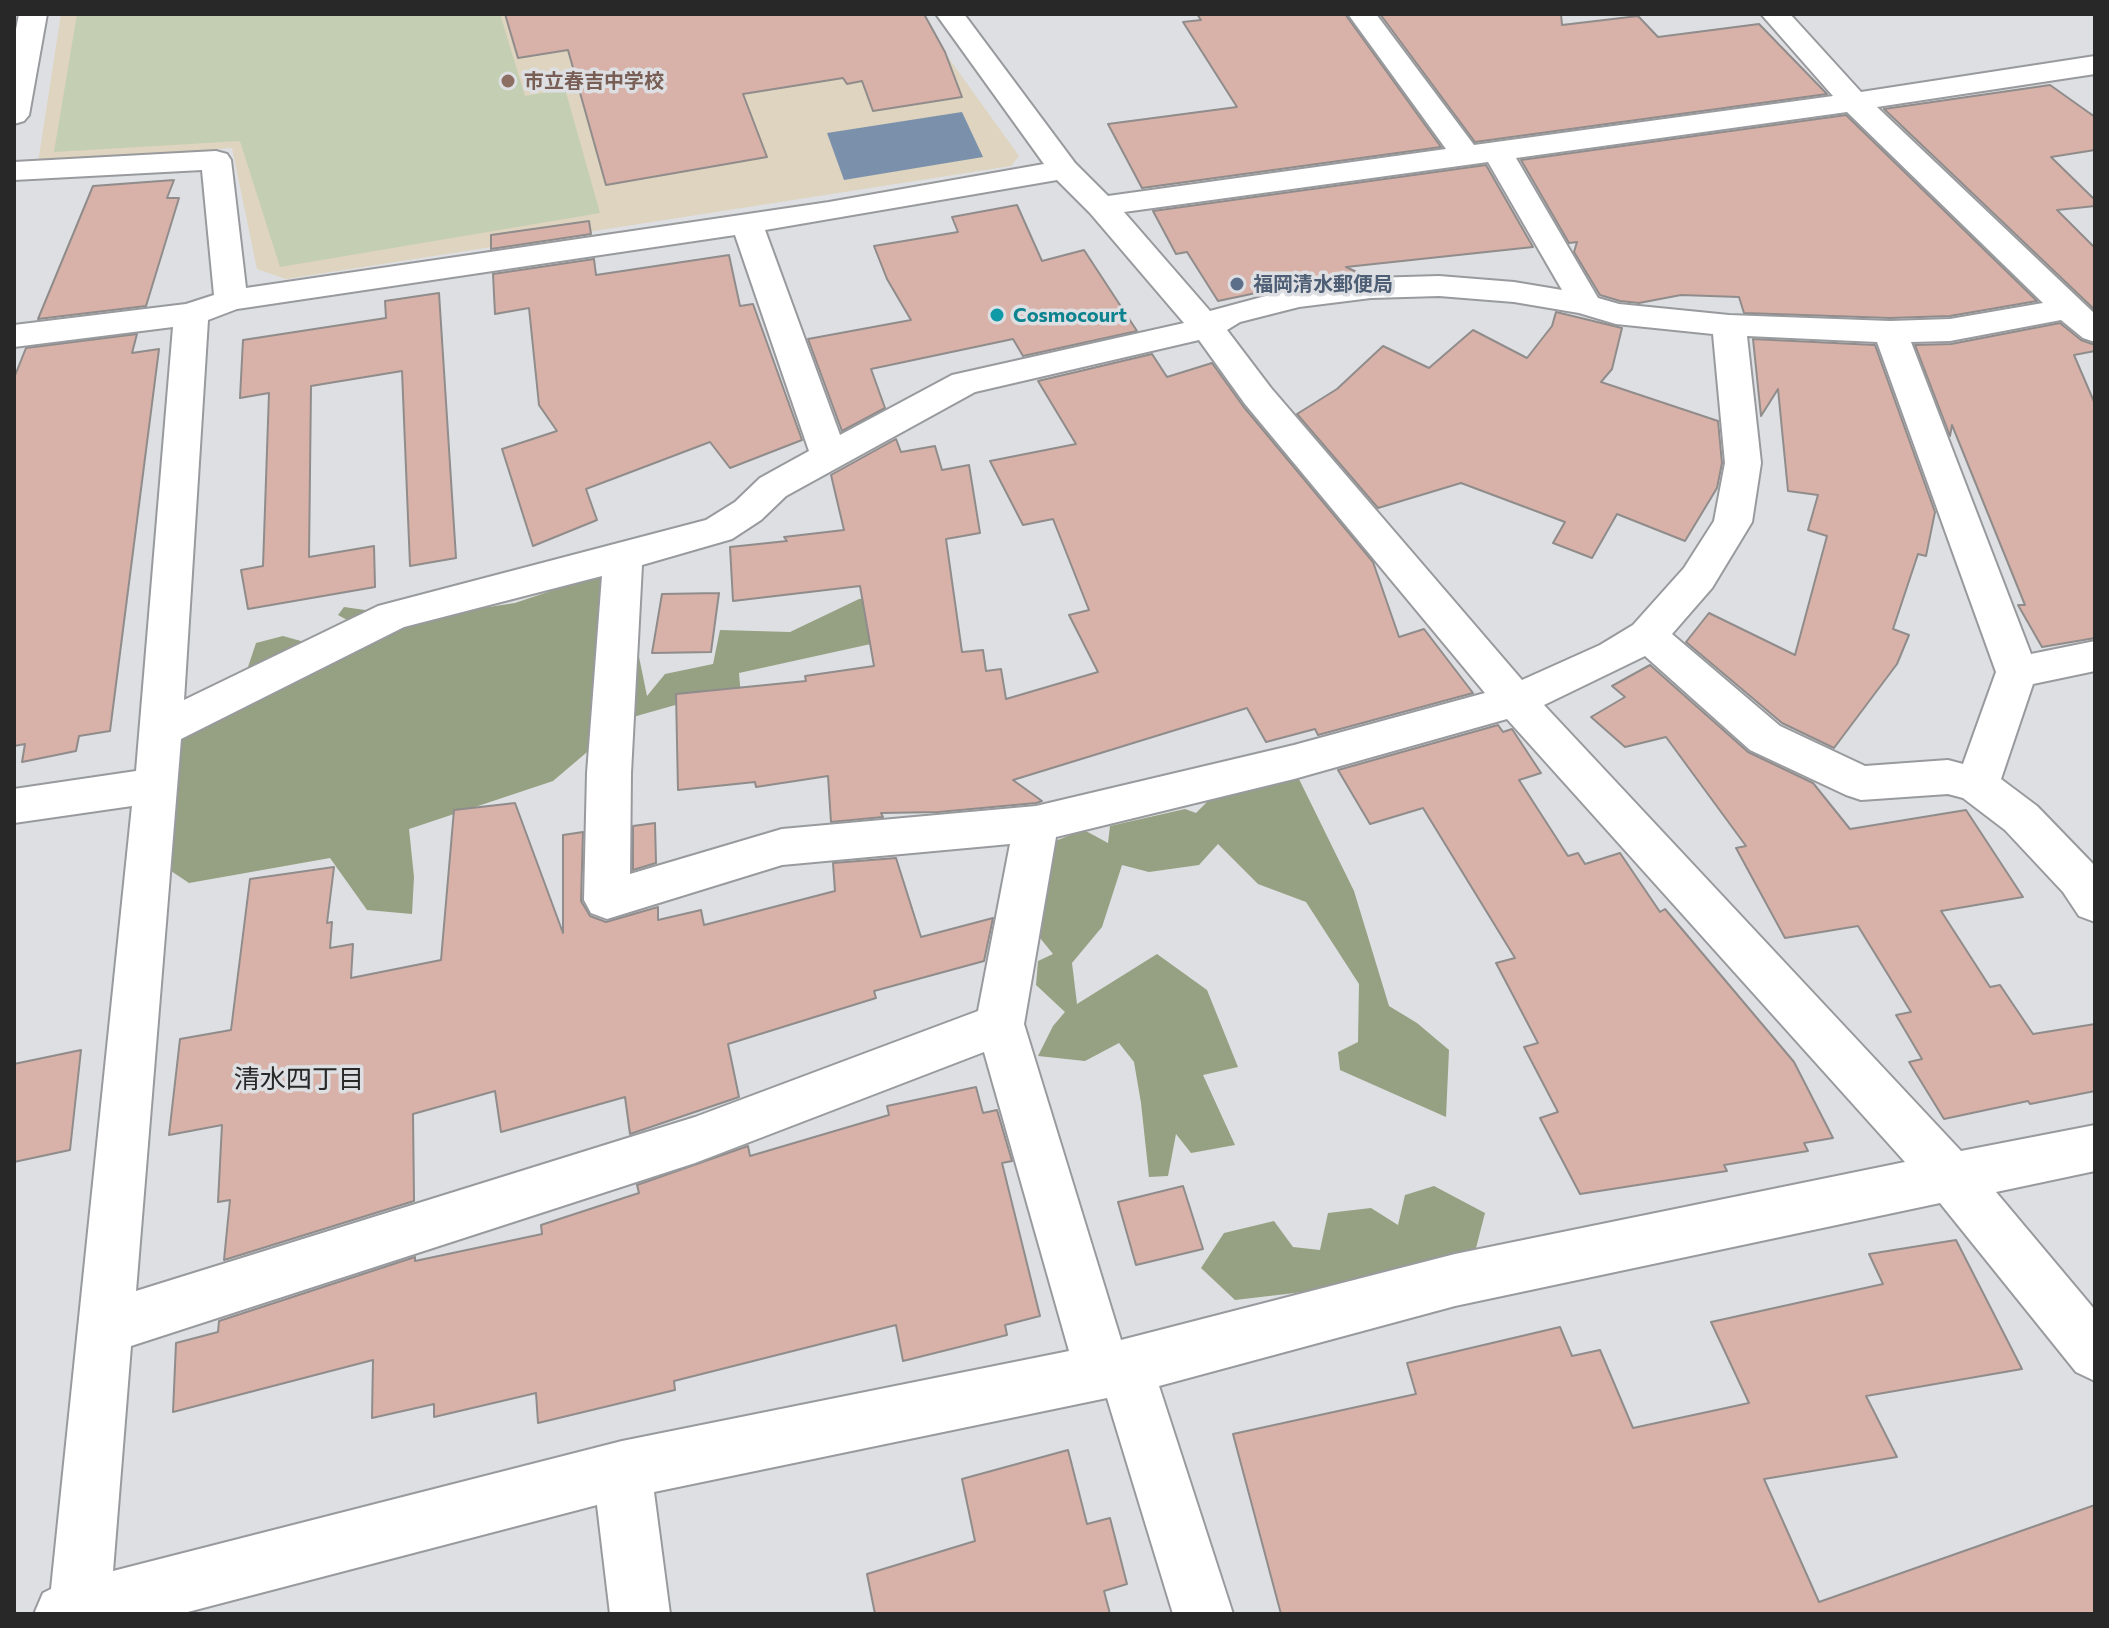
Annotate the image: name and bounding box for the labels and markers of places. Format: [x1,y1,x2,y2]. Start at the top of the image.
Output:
place label: 市立春吉中学校 [524,69,664,93]
marker: 市立春吉中学校 [499,72,517,90]
place label: 福岡清水郵便局 [1253,272,1393,296]
marker: 福岡清水郵便局 [1228,275,1246,293]
place label: Cosmocourt [1013,303,1127,327]
marker: Cosmocourt [988,306,1006,324]

